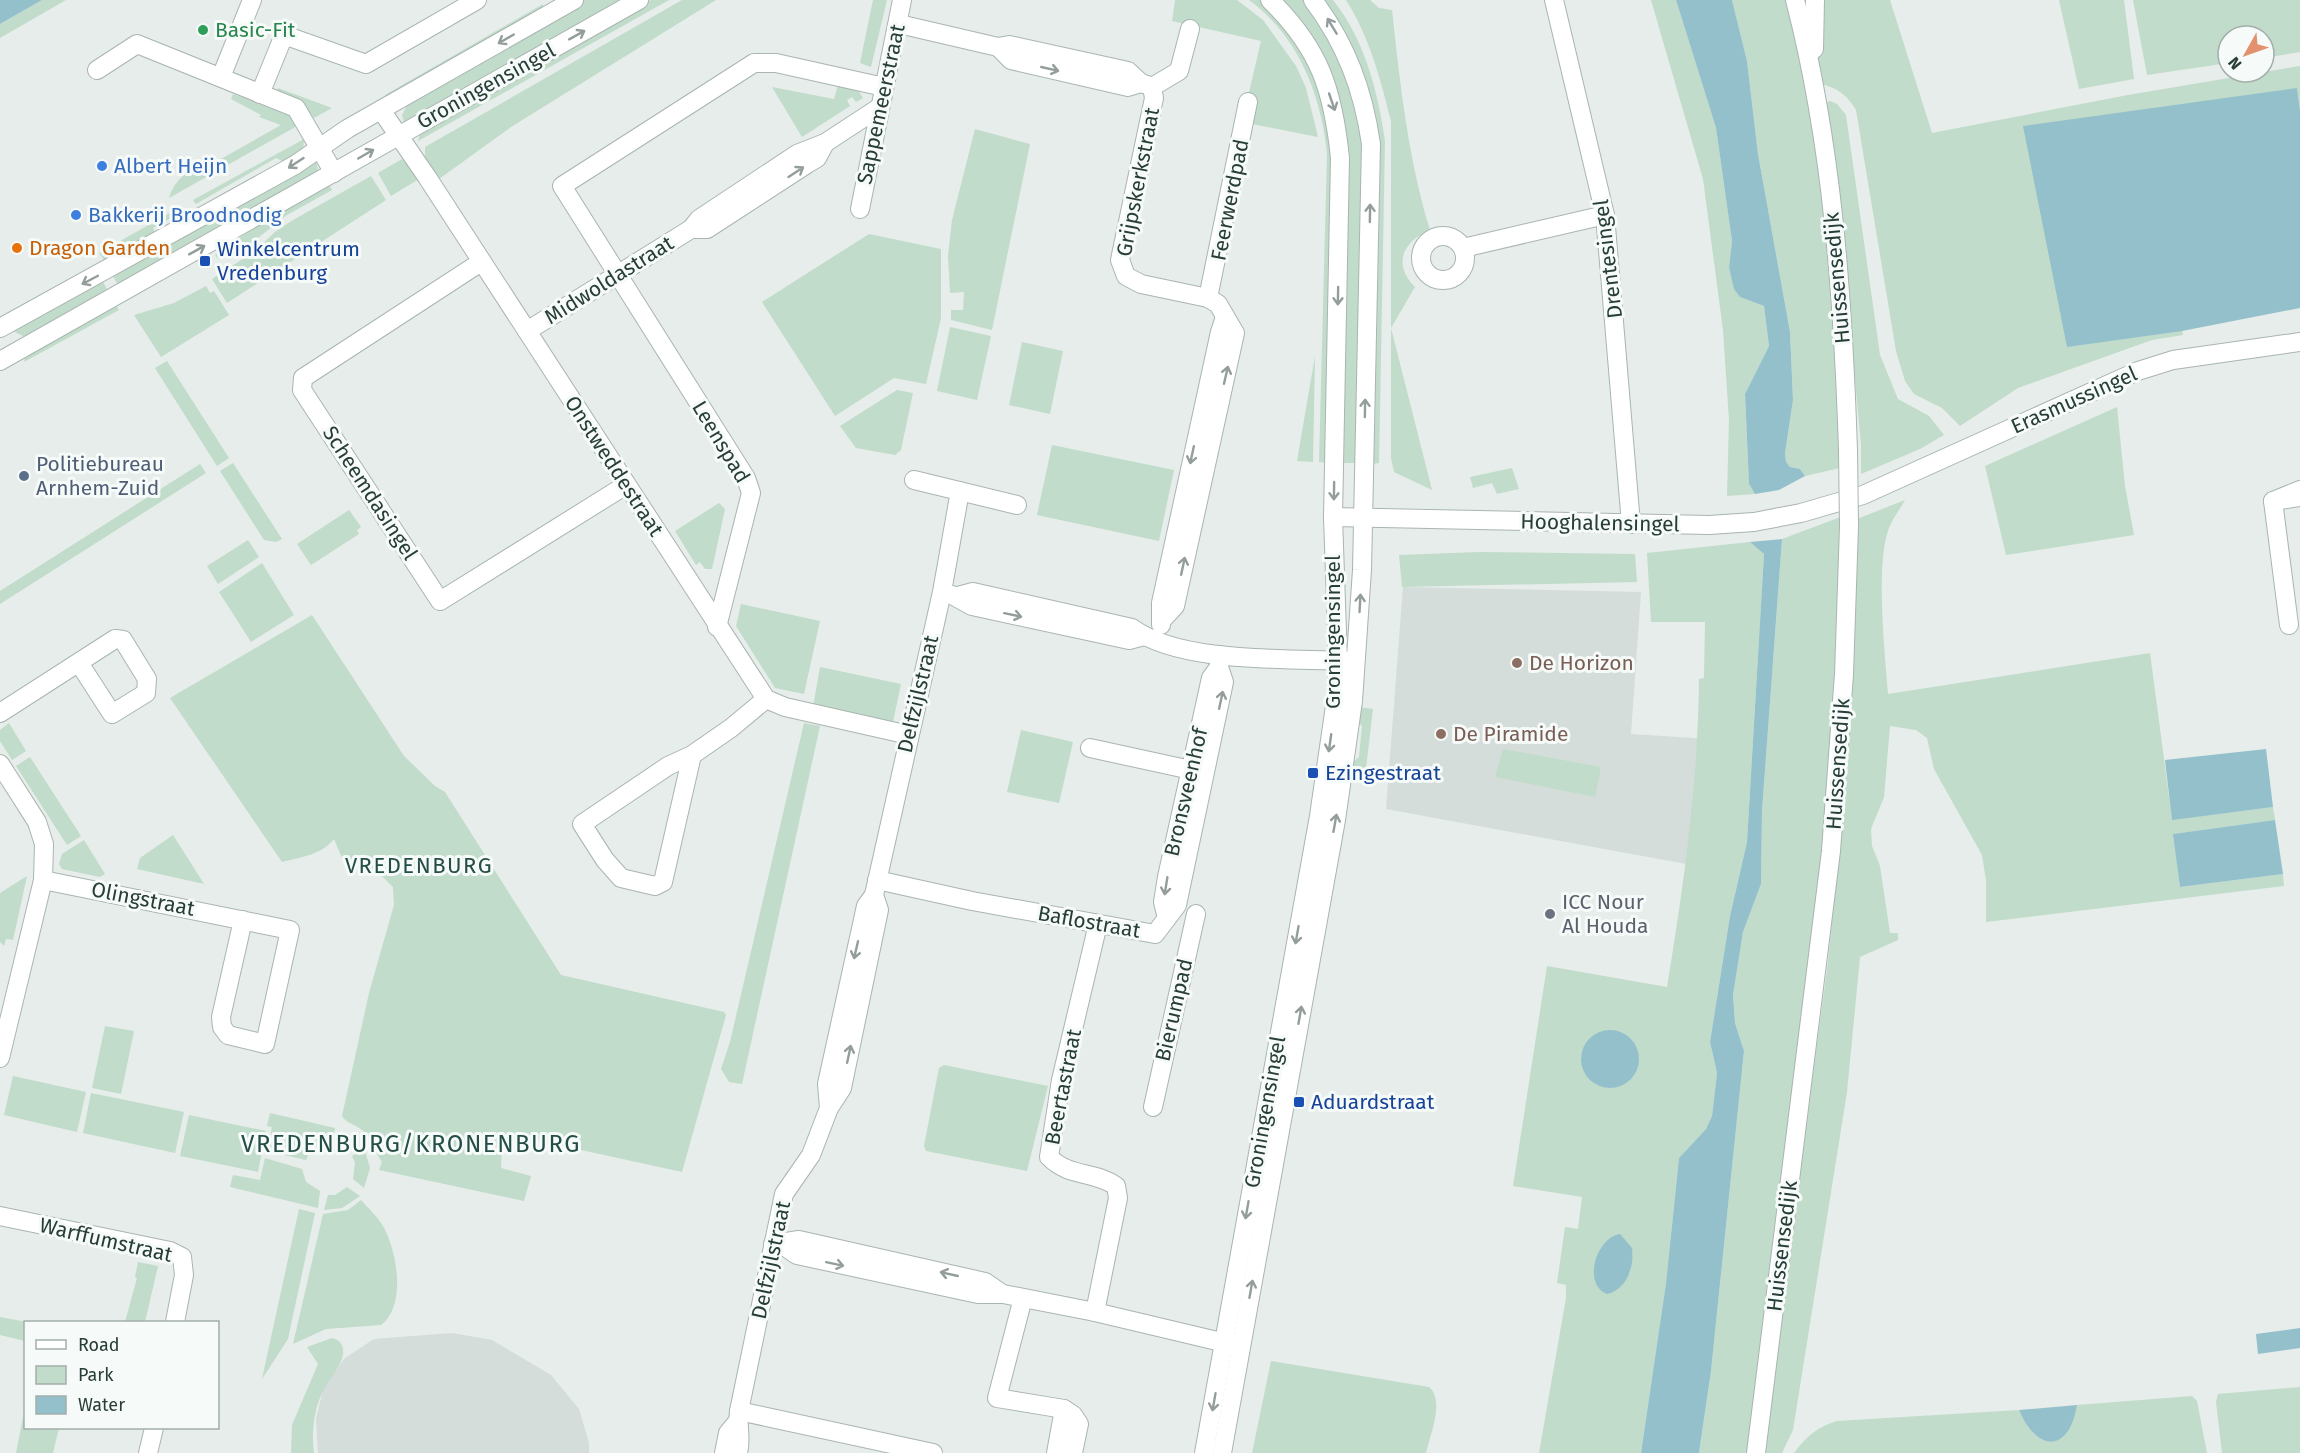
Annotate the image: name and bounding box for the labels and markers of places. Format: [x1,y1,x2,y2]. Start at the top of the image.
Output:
place label: Basic-Fit [215,17,296,43]
marker: Basic-Fit [196,23,210,37]
place label: Albert Heijn [114,153,227,179]
marker: Albert Heijn [95,159,109,173]
place label: Bakkerij Broodnodig [88,202,282,228]
marker: Bakkerij Broodnodig [69,208,83,222]
place label: Dragon Garden [29,235,170,261]
place label: Winkelcentrum Vredenburg [217,236,360,286]
marker: Dragon Garden [10,241,24,255]
marker: Winkelcentrum Vredenburg [198,254,212,268]
place label: Politiebureau Arnhem-Zuid [36,451,164,501]
marker: Politiebureau Arnhem-Zuid [17,469,31,483]
place label: De Horizon [1529,650,1634,676]
marker: De Horizon [1510,656,1524,670]
place label: De Piramide [1453,721,1568,747]
marker: De Piramide [1434,727,1448,741]
place label: Ezingestraat [1325,760,1441,786]
marker: Ezingestraat [1306,766,1320,780]
place label: ICC Nour Al Houda [1562,889,1649,939]
marker: ICC Nour Al Houda [1543,907,1557,921]
place label: Aduardstraat [1311,1089,1435,1115]
marker: Aduardstraat [1292,1095,1306,1109]

